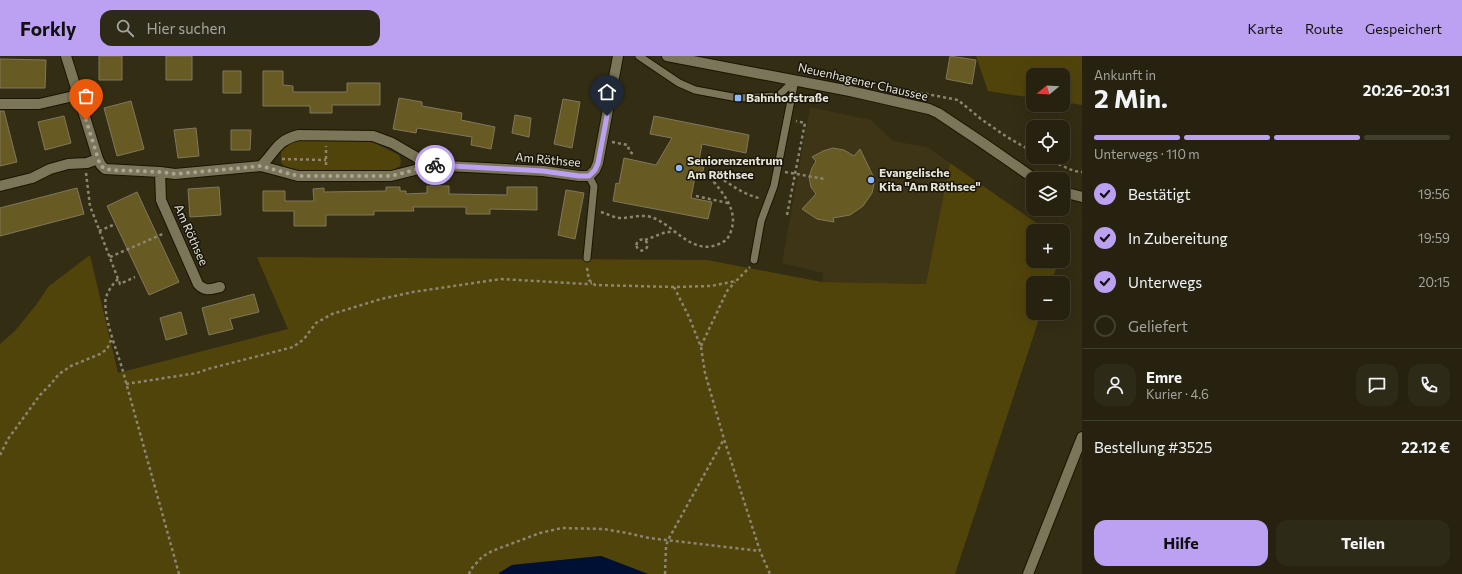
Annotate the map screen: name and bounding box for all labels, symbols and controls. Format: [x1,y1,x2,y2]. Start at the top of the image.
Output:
search box [100,10,380,46]
text: Forkly [20,17,76,40]
icon: search [114,17,136,39]
text: Hier suchen [146,19,226,37]
text: Karte [1248,20,1283,37]
text: Route [1305,20,1343,37]
text: Gespeichert [1365,20,1442,37]
street label: Neuenhagener Chaussee [797,59,930,103]
text: Ankunft in [1094,67,1156,83]
north arrow [1026,68,1070,112]
map controls [1026,68,1070,320]
pin [590,75,624,116]
pin [69,79,103,120]
icon: home [596,81,618,103]
text: 20:26–20:31 [1363,81,1450,99]
text: 2 Min. [1094,82,1168,113]
icon: bag [75,85,97,107]
place label: Bahnhofstraße [746,90,828,104]
marker: Bahnhofstraße [733,93,743,103]
button: locate [1026,120,1070,164]
courier [415,145,455,185]
text: Unterwegs · 110 m [1094,146,1200,162]
street label: Am Röthsee [515,149,581,169]
place label: Seniorenzentrum Am Röthsee [687,153,783,181]
icon: bike [424,154,446,176]
marker: Seniorenzentrum Am Röthsee [674,163,684,173]
place label: Evangelische Kita "Am Röthsee" [879,165,981,193]
button: layers [1026,172,1070,216]
marker: Evangelische Kita "Am Röthsee" [866,175,876,185]
icon: check [1094,183,1116,205]
text: Bestätigt [1128,185,1191,203]
text: 19:56 [1418,186,1450,202]
street label: Am Röthsee [172,202,212,267]
button: + [1026,224,1070,268]
icon: check [1094,227,1116,249]
text: In Zubereitung [1128,229,1228,247]
text: 19:59 [1418,230,1450,246]
icon: check [1094,271,1116,293]
text: Unterwegs [1128,273,1202,291]
text: 20:15 [1418,274,1450,290]
button: − [1026,276,1070,320]
text: Geliefert [1128,317,1188,335]
button: person [1094,364,1136,406]
button: chat [1356,364,1398,406]
button: phone [1408,364,1450,406]
text: Emre [1146,368,1182,386]
text: Kurier · 4.6 [1146,386,1209,402]
text: Bestellung #3525 [1094,438,1212,456]
text: 22.12 € [1401,438,1450,456]
button: Hilfe [1094,520,1268,566]
button: Teilen [1276,520,1450,566]

